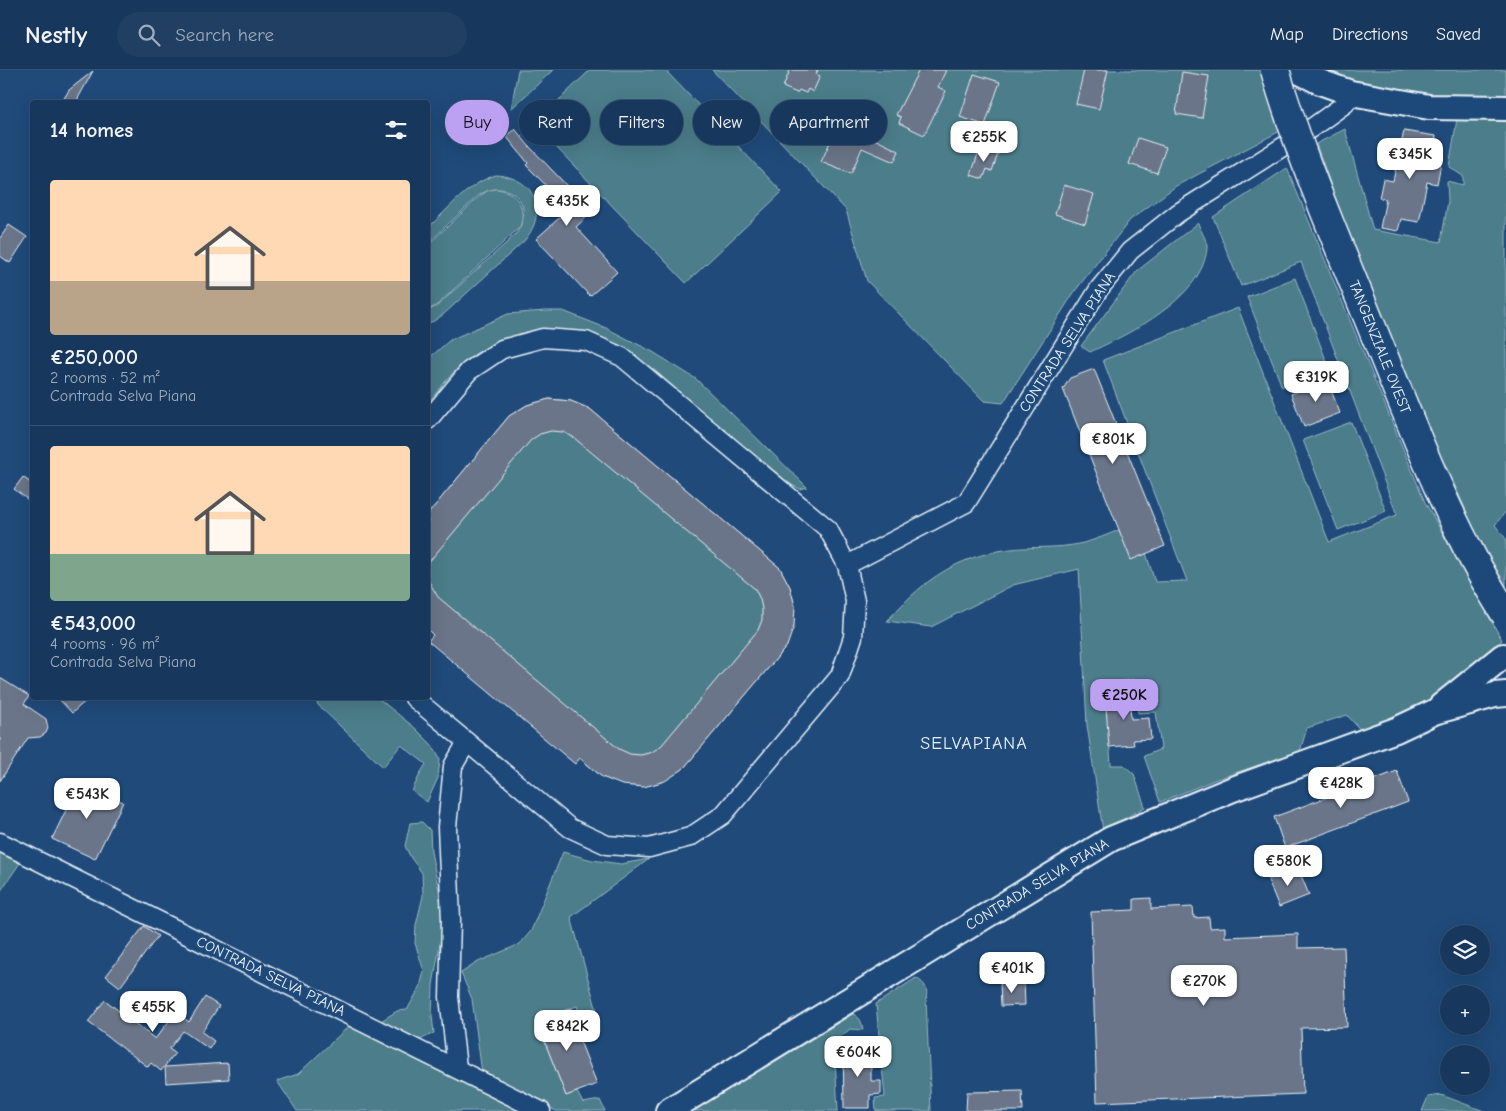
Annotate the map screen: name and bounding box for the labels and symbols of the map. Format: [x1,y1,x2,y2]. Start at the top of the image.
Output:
pin: €255K [949,121,1019,163]
pin: €345K [1375,138,1445,180]
pin: €435K [532,184,602,227]
street label: CONTRADA SELVA PIANA [1015,268,1119,415]
street label: TANGENZIALE OVEST [1345,278,1415,416]
pin: €319K [1281,360,1351,403]
pin: €801K [1078,422,1148,465]
pin: €250K [1089,678,1159,721]
district label: SELVAPIANA [920,733,1028,754]
pin: €428K [1306,766,1376,809]
pin: €543K [52,778,122,820]
street label: CONTRADA SELVA PIANA [962,834,1112,934]
pin: €580K [1253,844,1323,887]
street label: CONTRADA SELVA PIANA [194,932,349,1020]
pin: €401K [977,952,1047,994]
pin: €270K [1169,964,1239,1007]
pin: €455K [118,990,188,1033]
pin: €842K [532,1010,602,1052]
pin: €604K [823,1036,893,1078]

